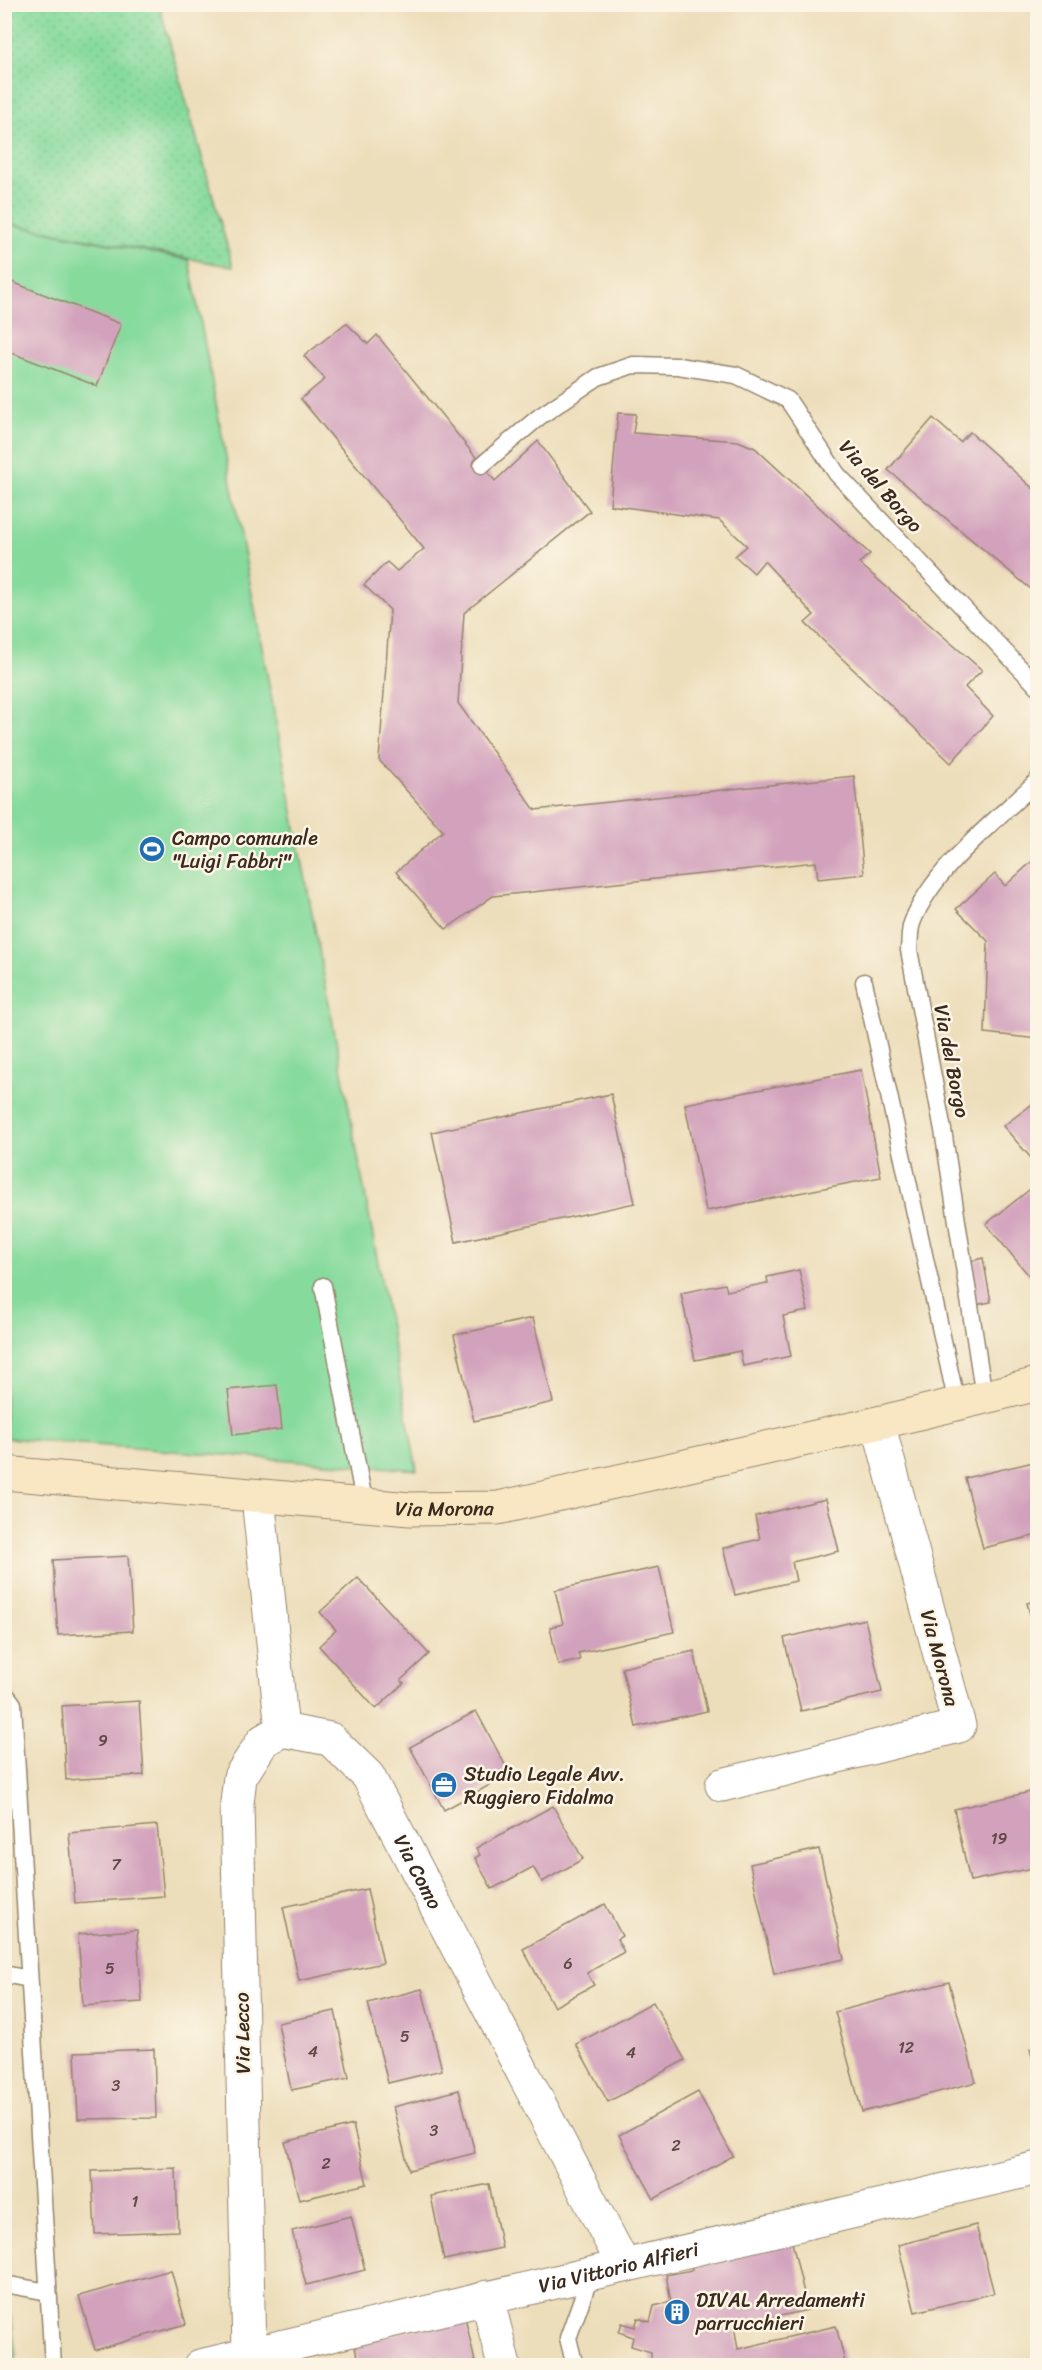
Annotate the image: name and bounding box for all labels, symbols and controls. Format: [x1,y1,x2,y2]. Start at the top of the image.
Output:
street label: Via del Borgo [830,431,932,541]
place label: Campo comunale "Luigi Fabbri" [172,821,318,879]
sports icon: Campo comunale "Luigi Fabbri" [137,834,167,864]
street label: Via del Borgo [923,1001,980,1121]
street label: Via Morona [393,1491,495,1527]
street label: Via Morona [910,1606,969,1711]
house number: 9 [98,1726,108,1755]
place label: Studio Legale Avv. Ruggiero Fidalma [464,1757,625,1815]
office icon: Studio Legale Avv. Ruggiero Fidalma [429,1770,459,1800]
house number: 19 [991,1824,1008,1853]
street label: Via Como [383,1828,452,1916]
house number: 7 [111,1850,121,1879]
house number: 6 [563,1949,573,1978]
house number: 5 [105,1954,115,1983]
street label: Via Lecco [224,1992,261,2074]
house number: 5 [400,2022,410,2051]
house number: 12 [898,2033,914,2062]
house number: 4 [308,2037,318,2066]
house number: 4 [626,2038,636,2067]
house number: 3 [112,2071,121,2100]
house number: 3 [430,2116,439,2145]
house number: 2 [671,2131,681,2160]
house number: 2 [321,2149,331,2178]
house number: 1 [132,2187,139,2216]
street label: Via Vittorio Alfieri [535,2231,704,2303]
place label: DIVAL Arredamenti parrucchieri [695,2283,866,2341]
building icon: DIVAL Arredamenti parrucchieri [662,2297,692,2327]

